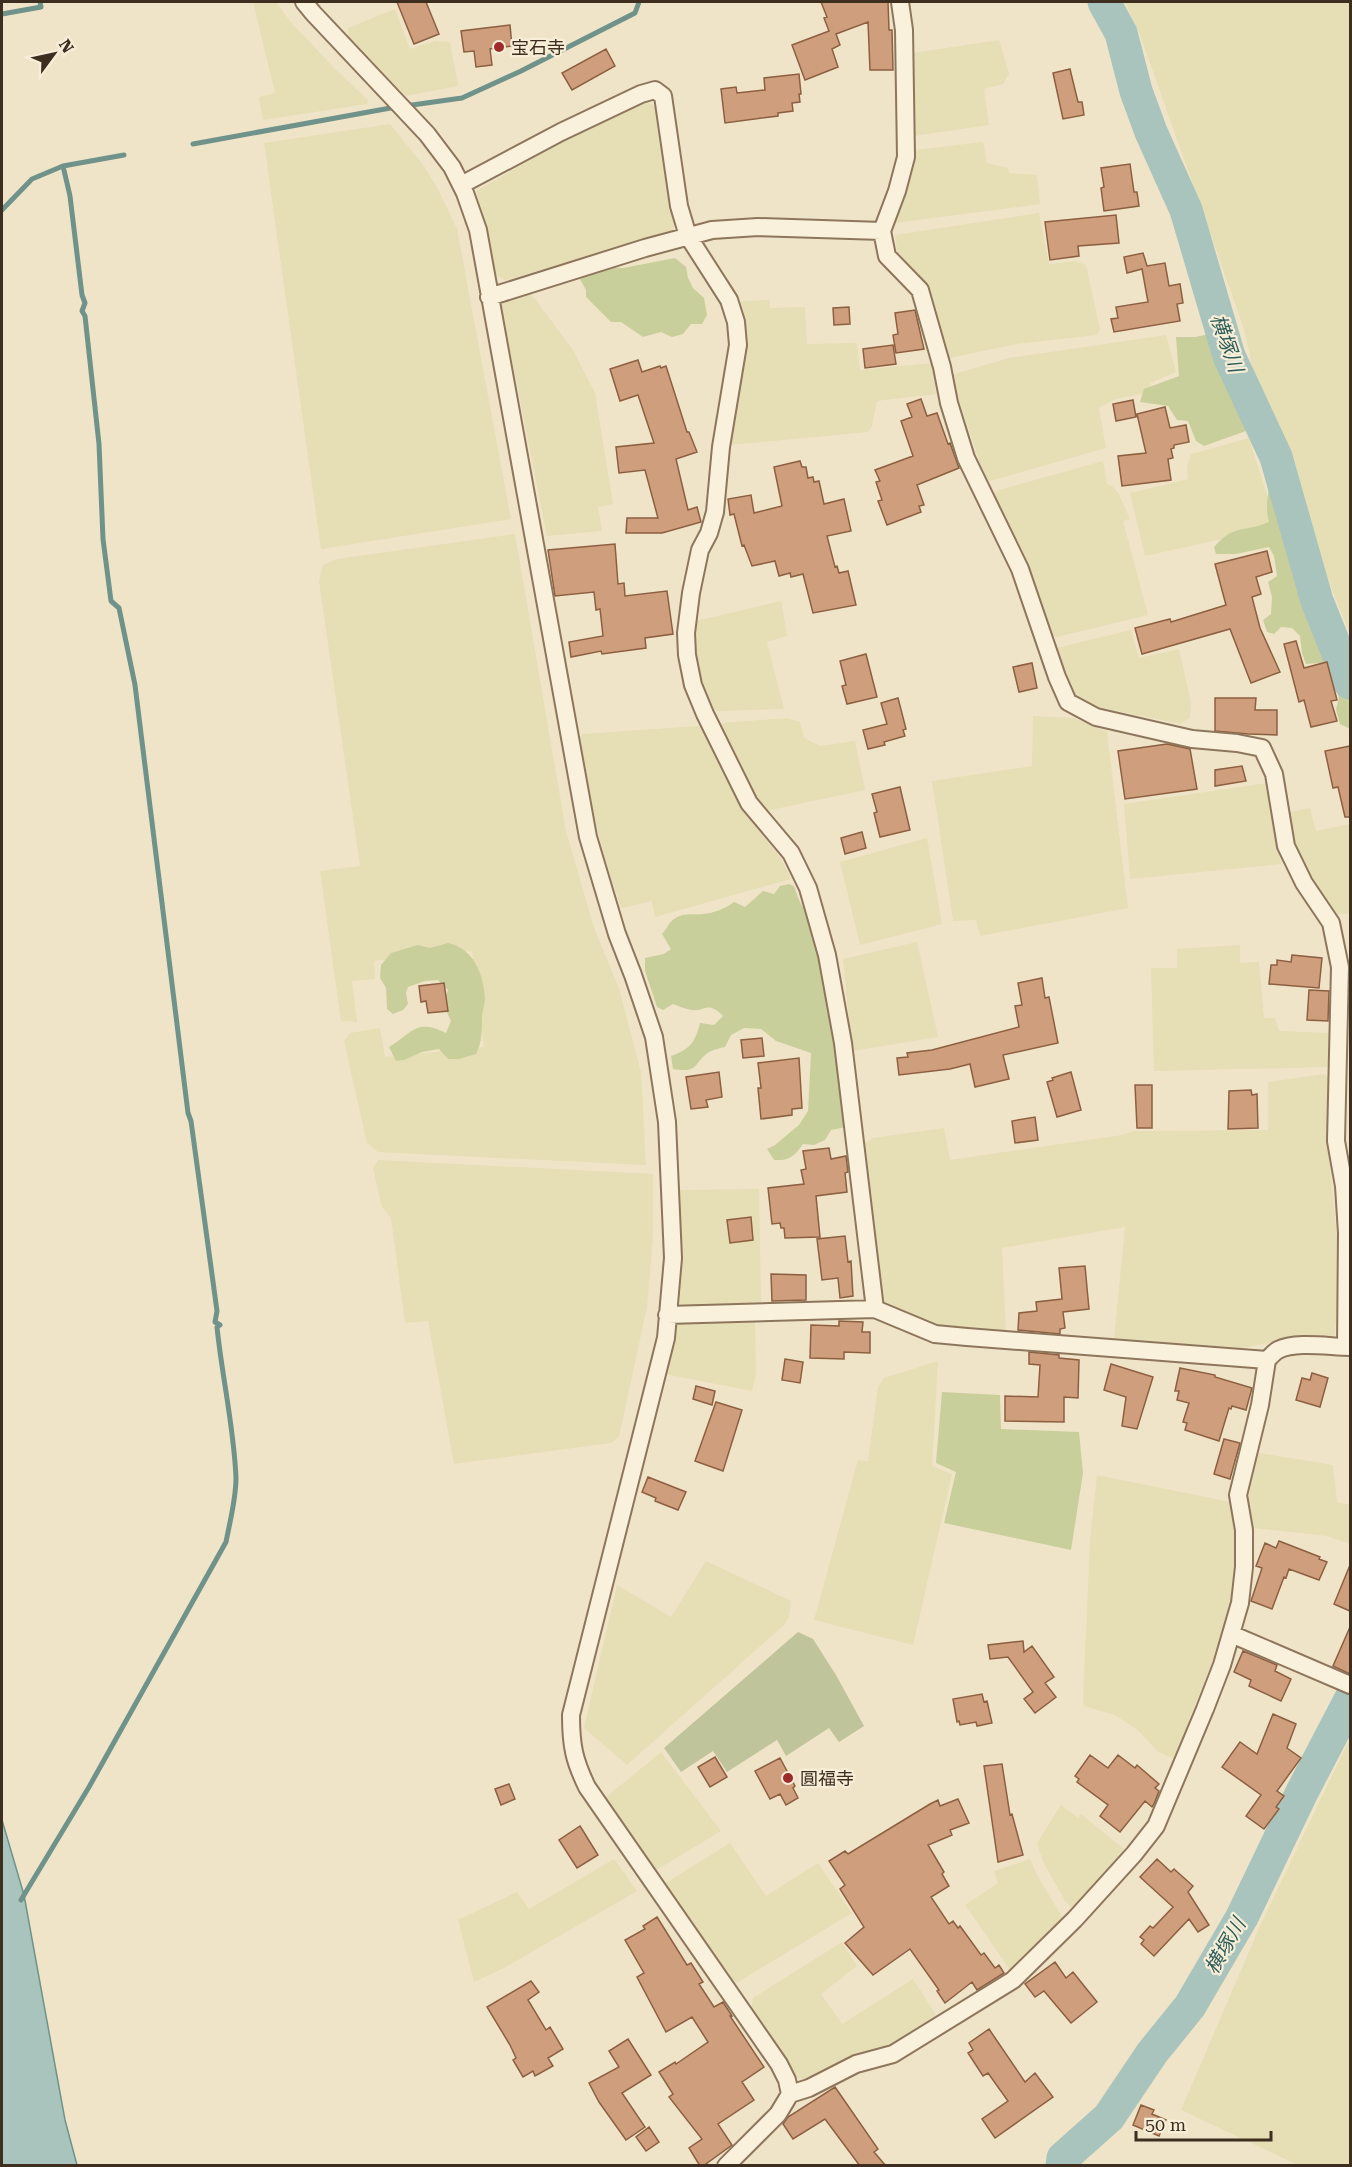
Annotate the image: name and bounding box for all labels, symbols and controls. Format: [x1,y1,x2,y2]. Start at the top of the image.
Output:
north arrow [24,24,84,84]
text: N [55,36,77,56]
place label: 宝石寺 [511,37,565,58]
marker: 宝石寺 [492,40,506,54]
water label: 横塚川 [1206,311,1249,377]
place label: 圓福寺 [800,1768,854,1789]
marker: 圓福寺 [781,1771,795,1785]
water label: 横塚川 [1200,1912,1251,1978]
scale bar [1136,2104,1271,2142]
text: 50 m [1145,2114,1186,2135]

